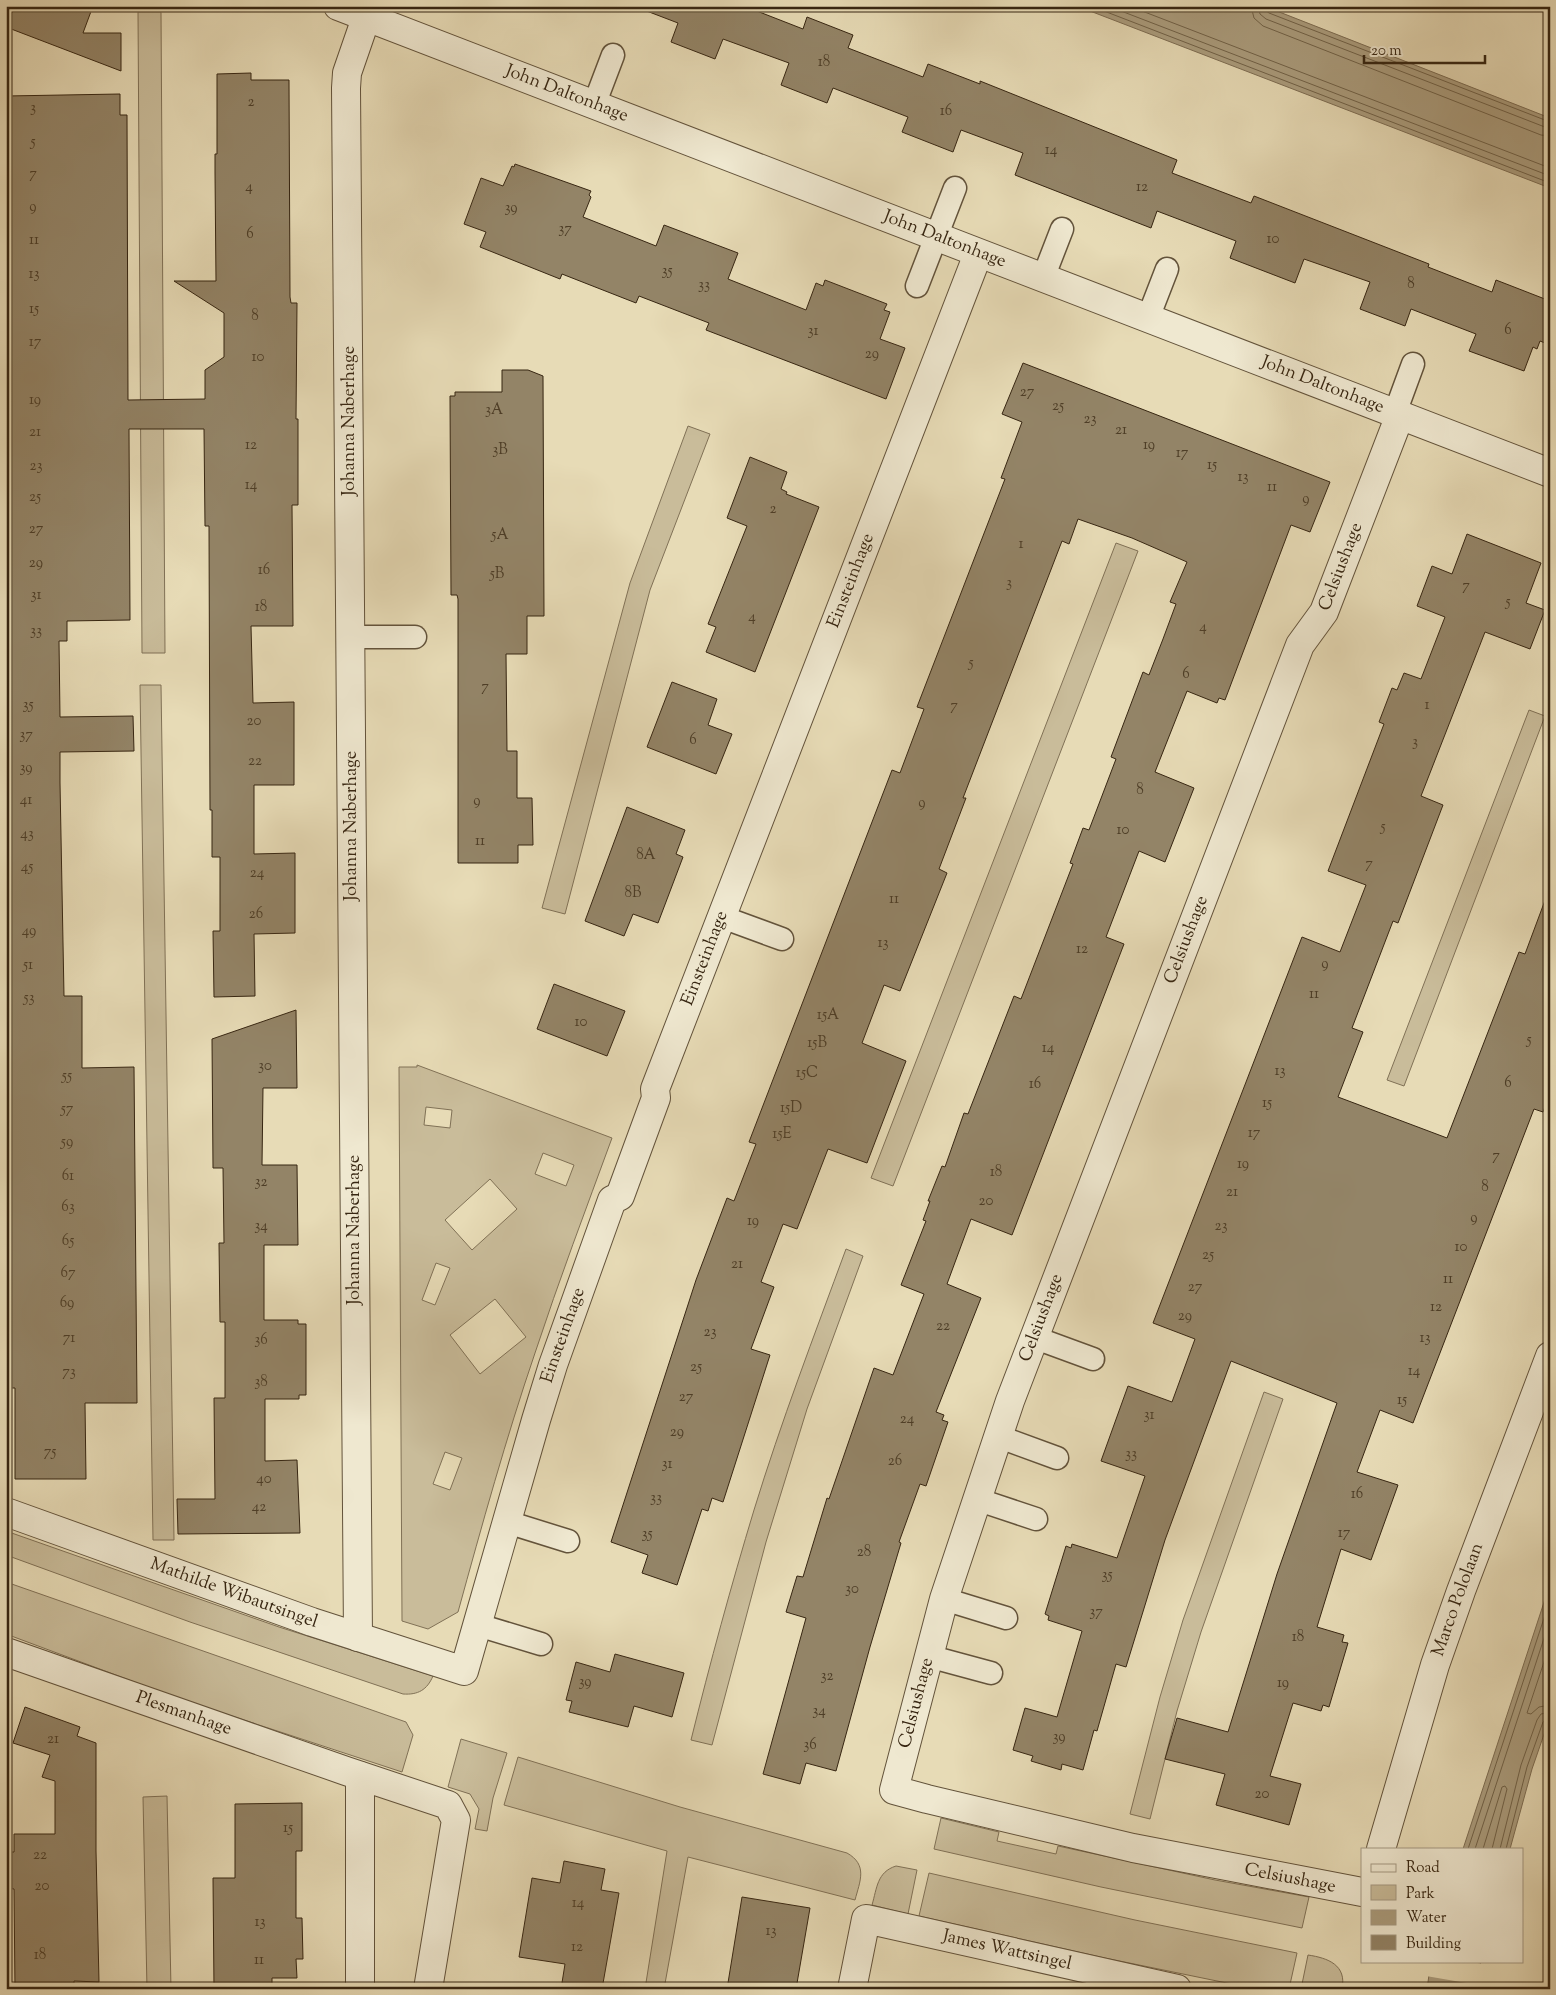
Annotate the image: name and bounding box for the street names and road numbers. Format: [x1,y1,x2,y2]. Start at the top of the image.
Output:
street label: John Daltonhage [500,58,632,130]
street label: John Daltonhage [878,204,1010,275]
street label: Johanna Naberhage [337,346,363,497]
street label: John Daltonhage [1256,349,1388,421]
street label: Celsiushage [1313,519,1370,615]
street label: Einsteinhage [821,530,882,632]
street label: Johanna Naberhage [339,751,365,902]
street label: Celsiushage [1158,892,1216,988]
street label: Einsteinhage [675,907,736,1010]
street label: Johanna Naberhage [342,1155,368,1306]
street label: Celsiushage [1013,1270,1070,1366]
street label: Einsteinhage [535,1284,593,1386]
street label: Marco Pololaan [1426,1539,1491,1660]
street label: Mathilde Wibautsingel [146,1552,321,1636]
street label: Celsiushage [892,1655,941,1751]
street label: Plesmanhage [132,1685,235,1743]
street label: Celsiushage [1242,1857,1338,1901]
street label: James Wattsingel [939,1923,1074,1978]

